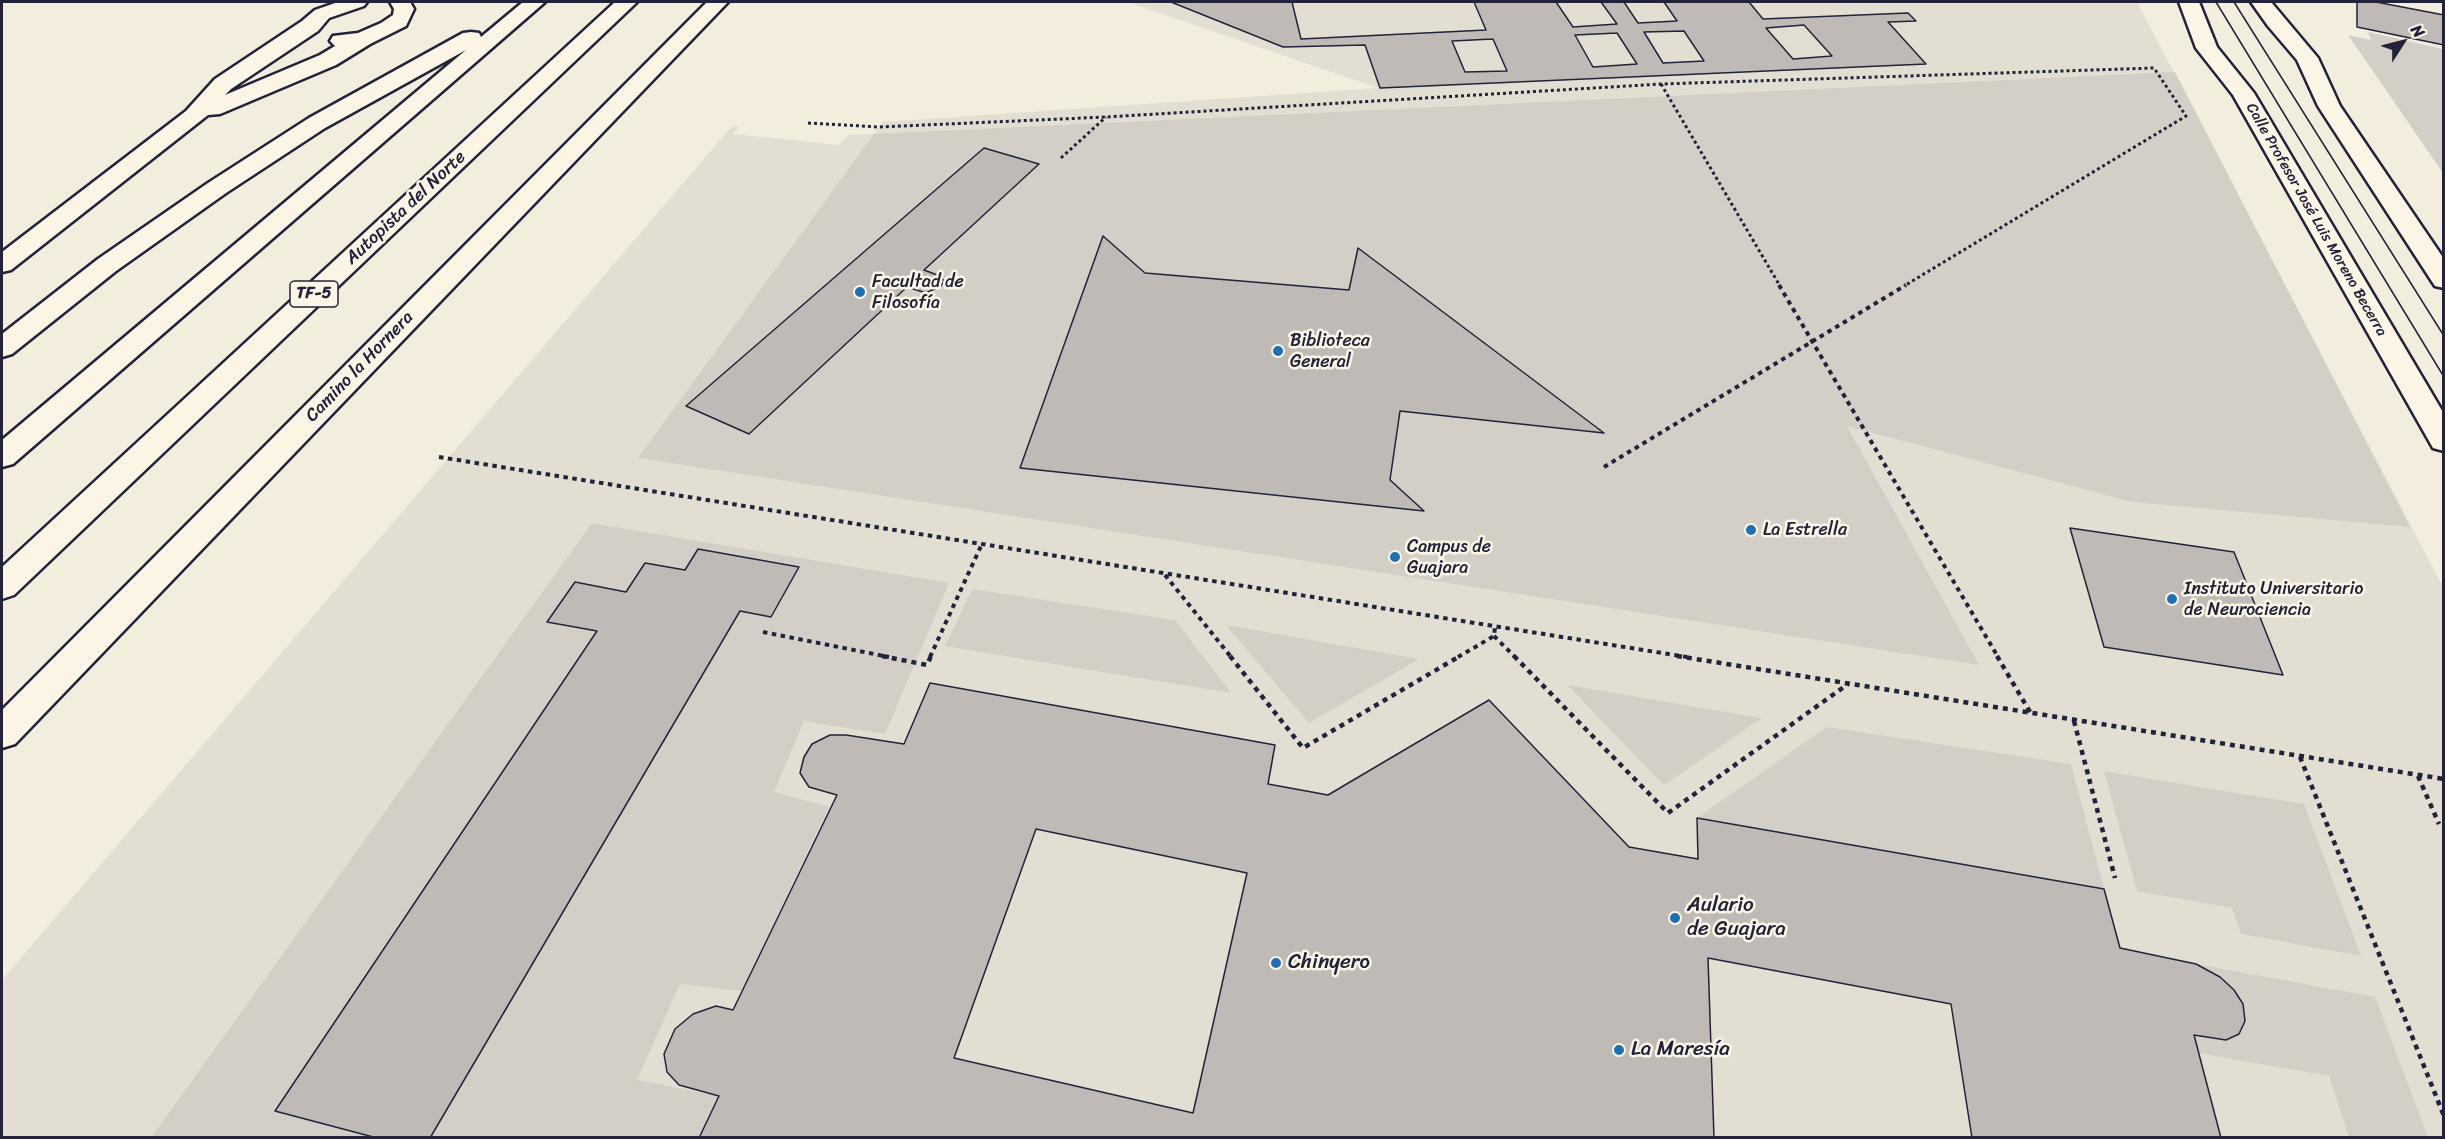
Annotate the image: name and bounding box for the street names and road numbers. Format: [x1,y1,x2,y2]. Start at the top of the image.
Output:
street label: Calle Profesor José Luis Moreno Becerra [2242,100,2390,340]
street label: Autopista del Norte [341,147,471,269]
road number: TF-5 [290,281,338,307]
street label: Camino la Hornera [302,307,418,427]

